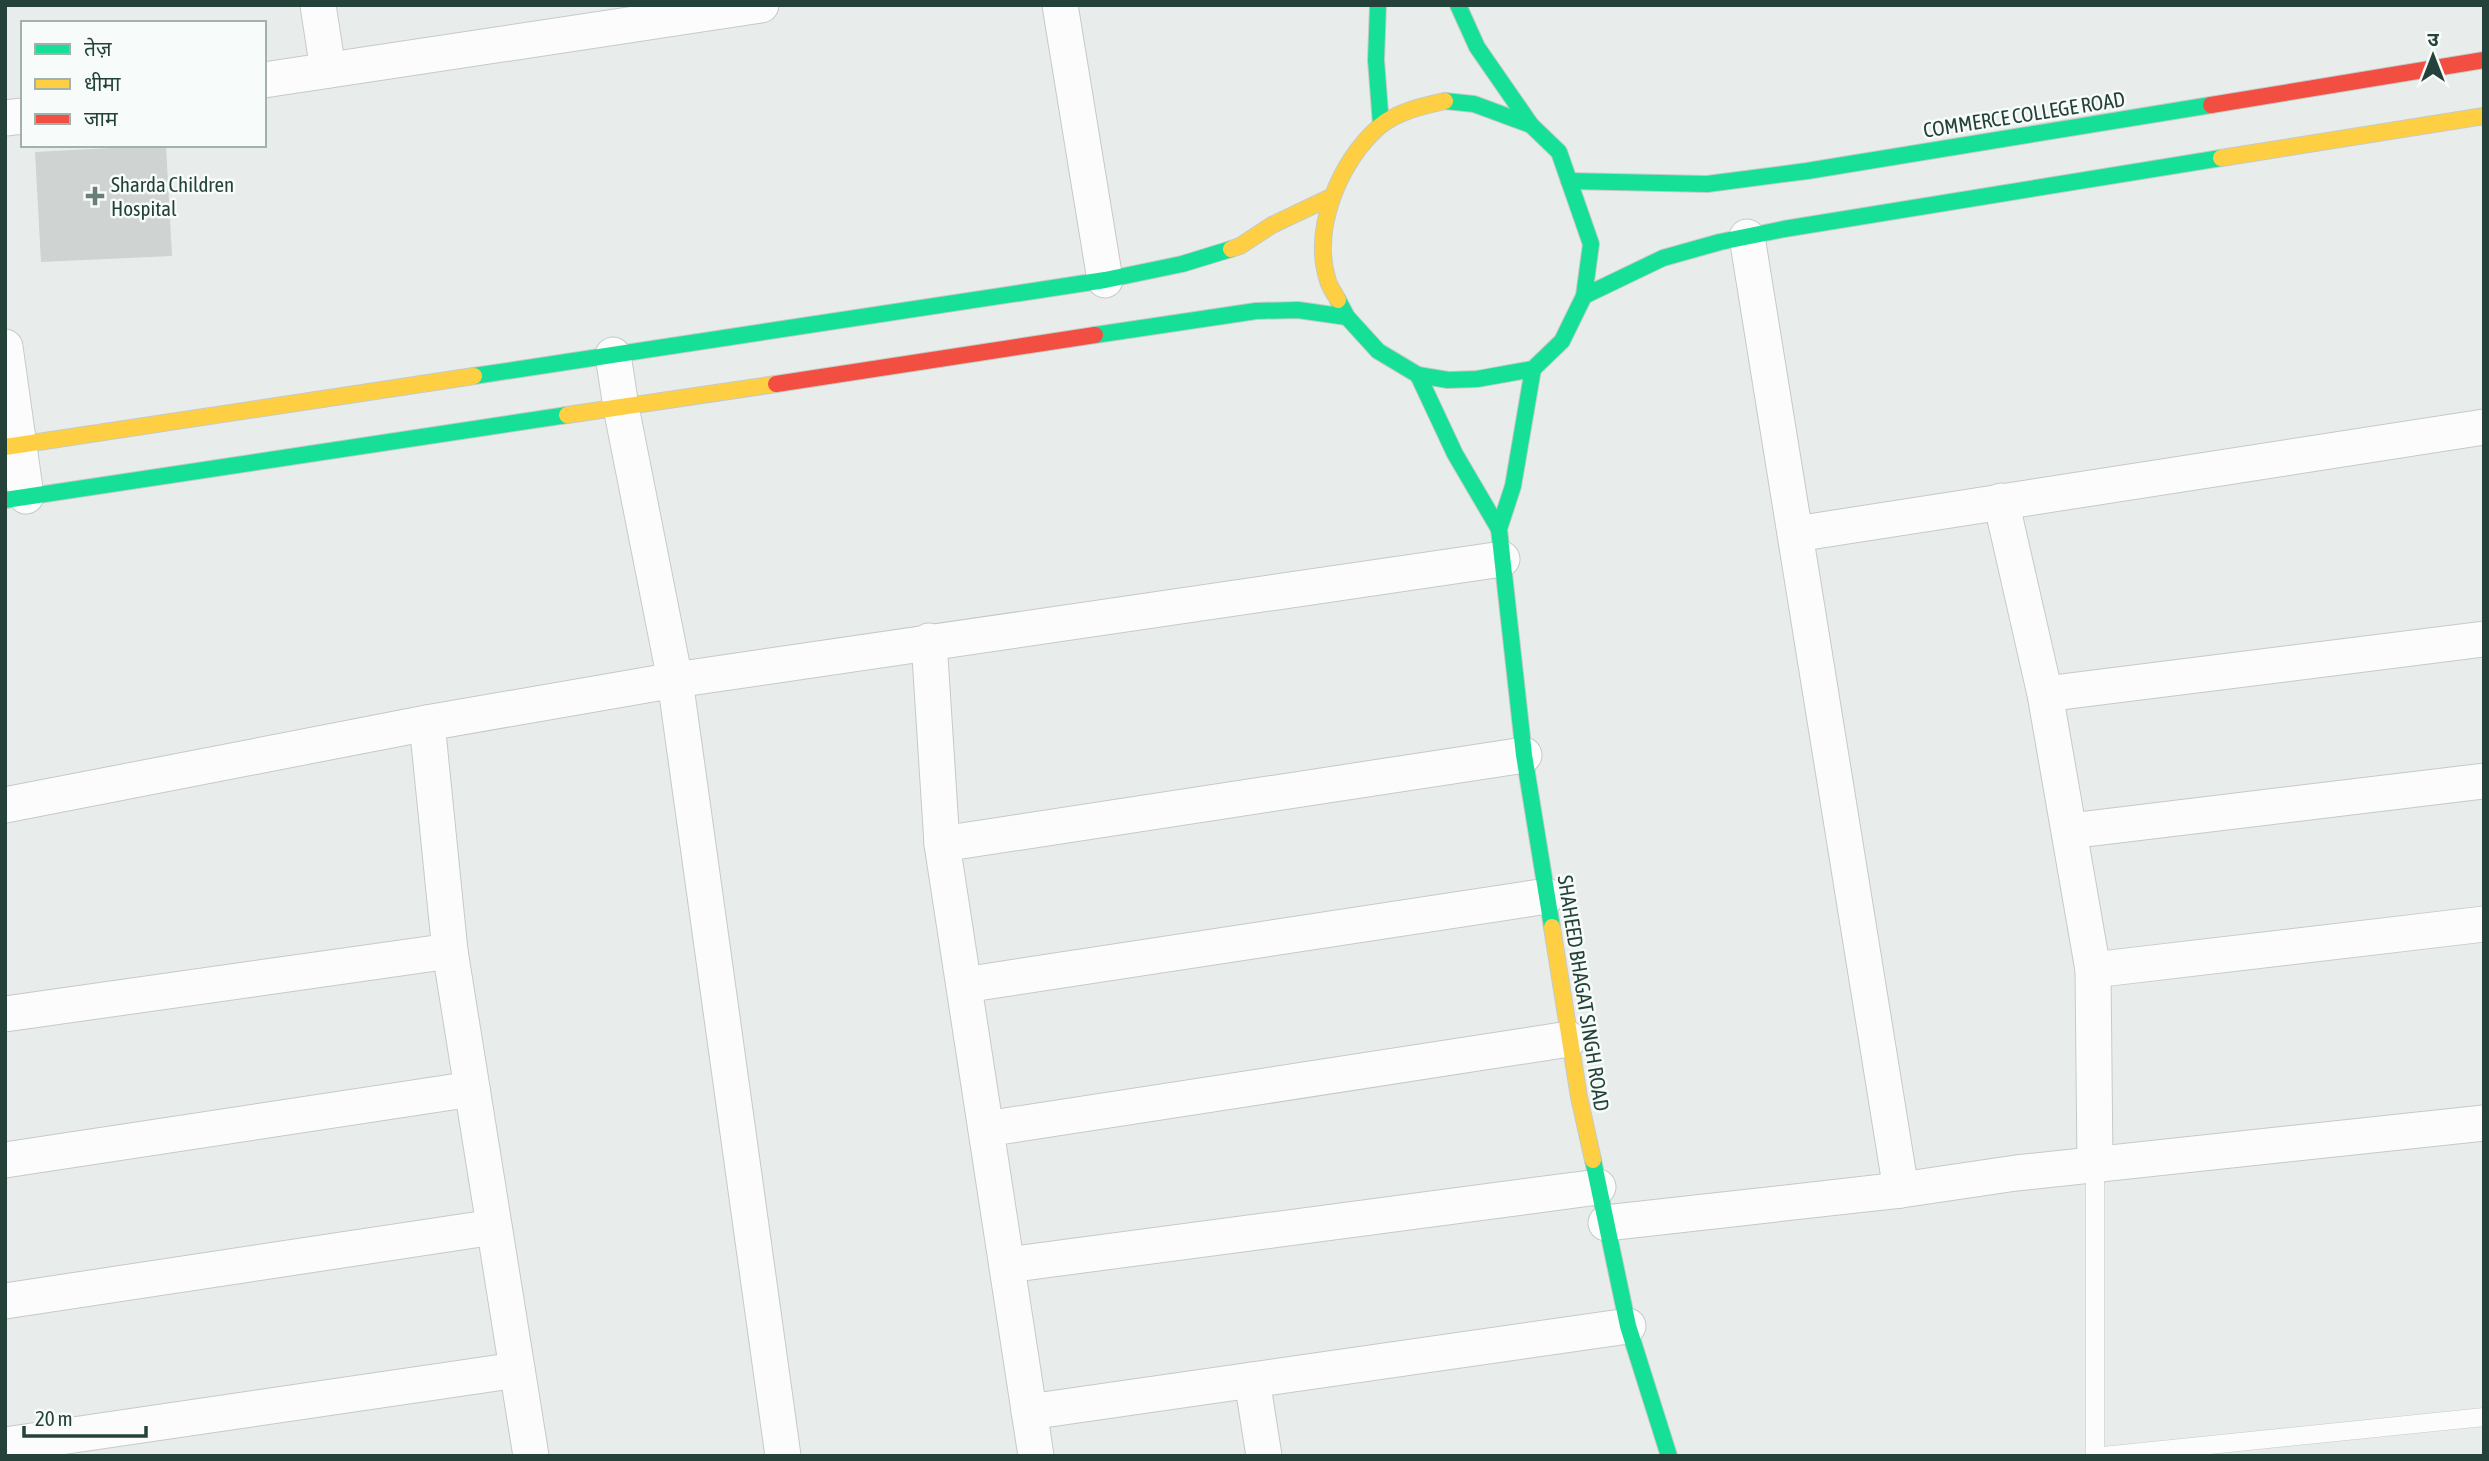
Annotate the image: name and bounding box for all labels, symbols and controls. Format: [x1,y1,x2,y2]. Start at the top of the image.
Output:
legend [21,21,266,147]
north arrow [2398,21,2468,91]
text: उ [2427,28,2439,50]
text: तेज़ [84,36,112,60]
text: धीमा [84,71,121,95]
street label: COMMERCE COLLEGE ROAD [1921,86,2127,142]
text: जाम [84,106,118,130]
place label: Sharda Children Hospital [111,172,234,220]
marker: Sharda Children Hospital [85,186,105,206]
street label: SHAHEED BHAGAT SINGH ROAD [1553,873,1615,1113]
scale bar [24,1394,147,1438]
text: 20 m [35,1406,73,1430]

